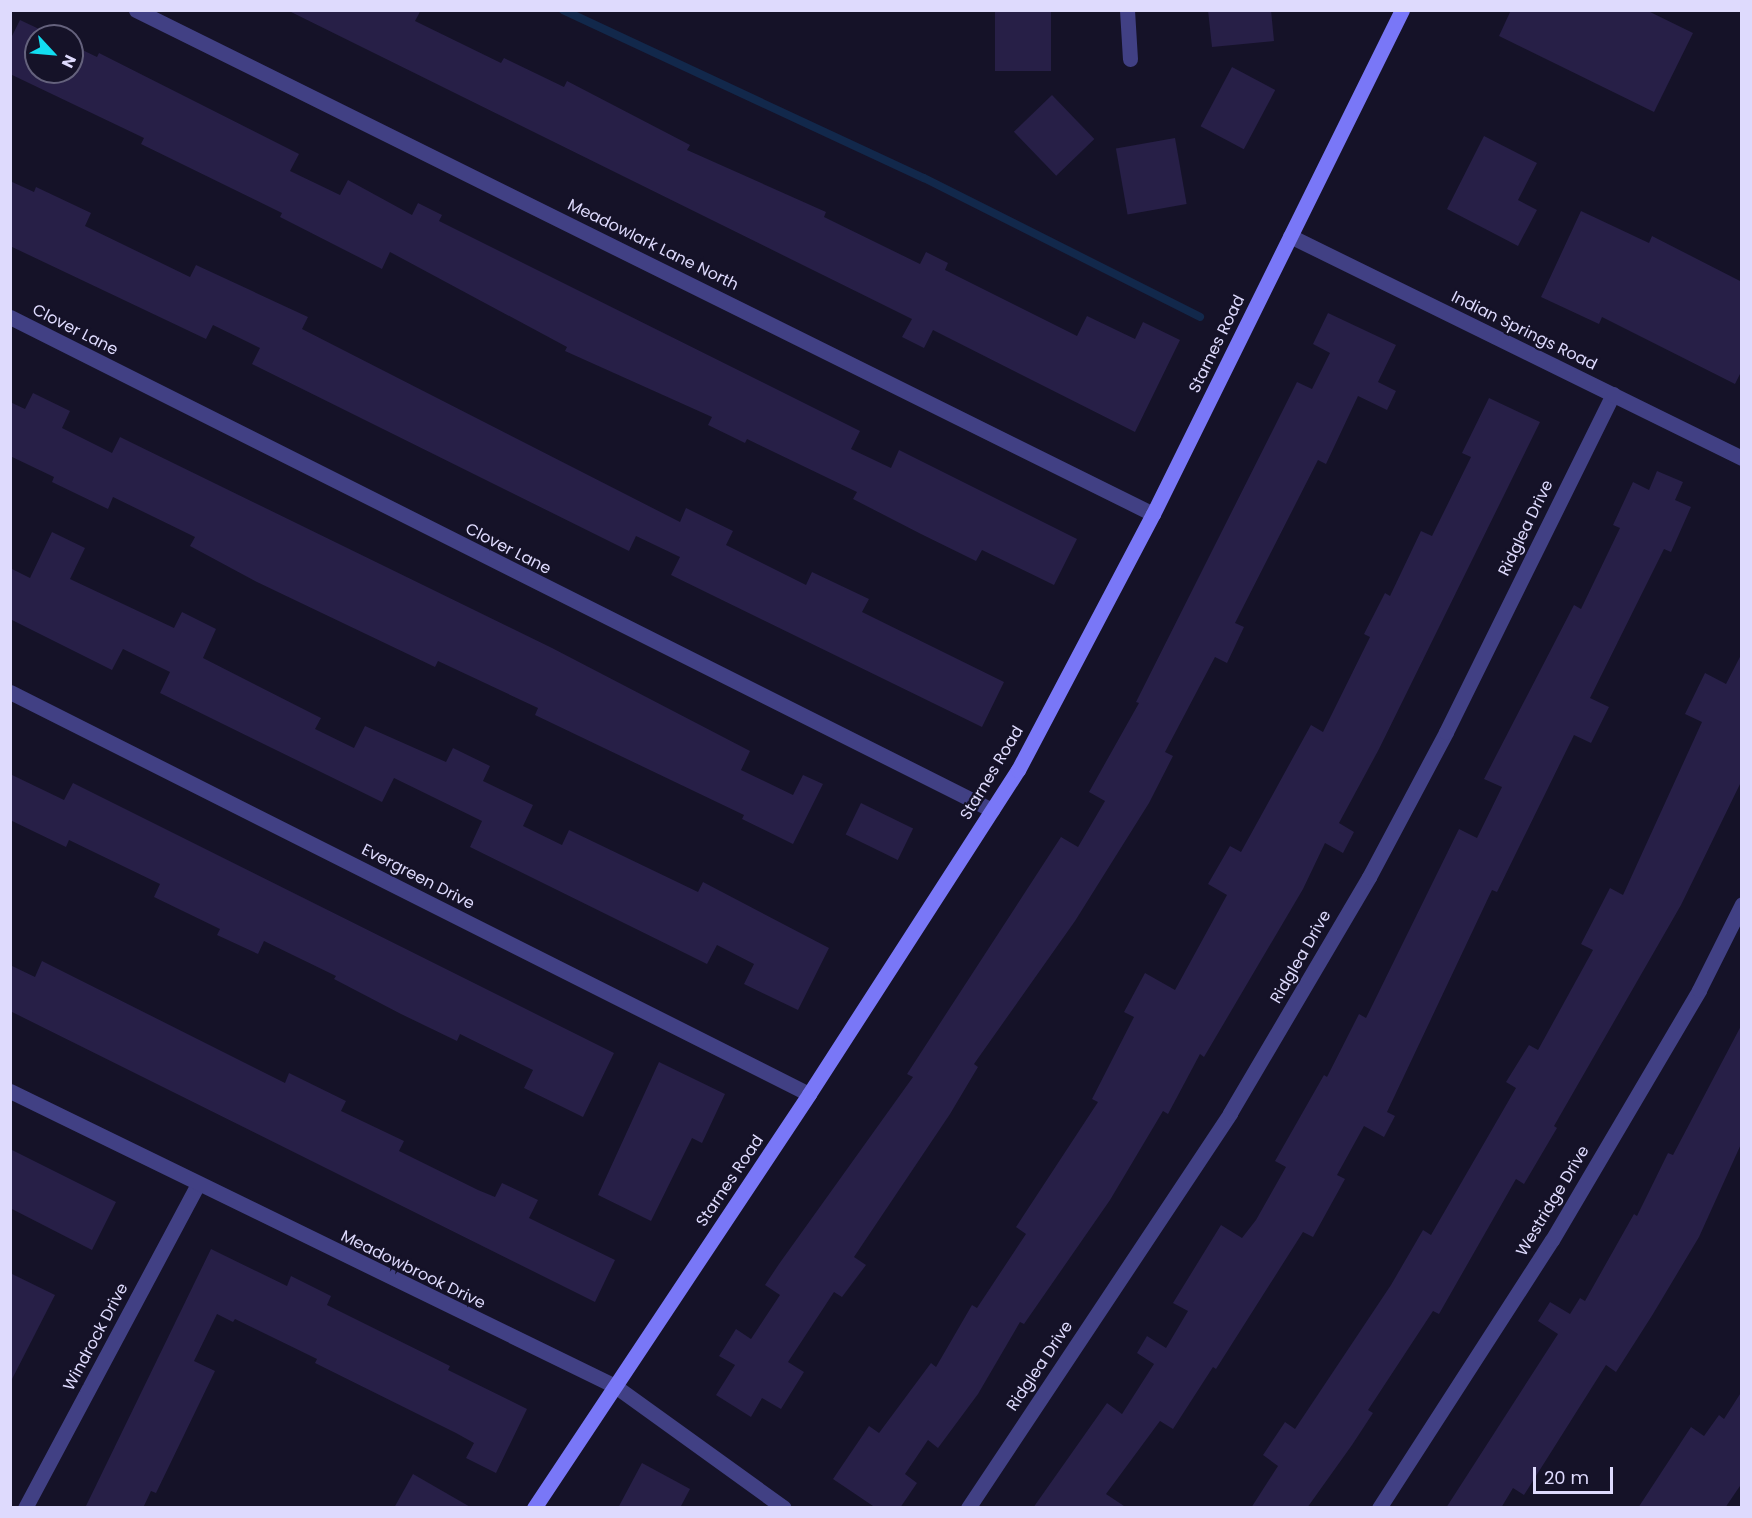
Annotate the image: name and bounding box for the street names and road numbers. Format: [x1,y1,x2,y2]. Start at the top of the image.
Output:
street label: Meadowlark Lane North [564,195,742,295]
street label: Indian Springs Road [1448,287,1600,375]
street label: Starnes Road [1185,292,1249,396]
street label: Clover Lane [29,300,121,360]
street label: Ridglea Drive [1494,477,1558,579]
street label: Clover Lane [462,519,554,579]
street label: Starnes Road [956,722,1028,824]
street label: Evergreen Drive [358,840,478,914]
street label: Ridglea Drive [1267,907,1335,1007]
street label: Starnes Road [692,1132,768,1230]
street label: Westridge Drive [1512,1142,1594,1260]
street label: Meadowbrook Drive [338,1227,488,1313]
street label: Windrock Drive [60,1280,132,1394]
street label: Ridglea Drive [1003,1317,1077,1415]

